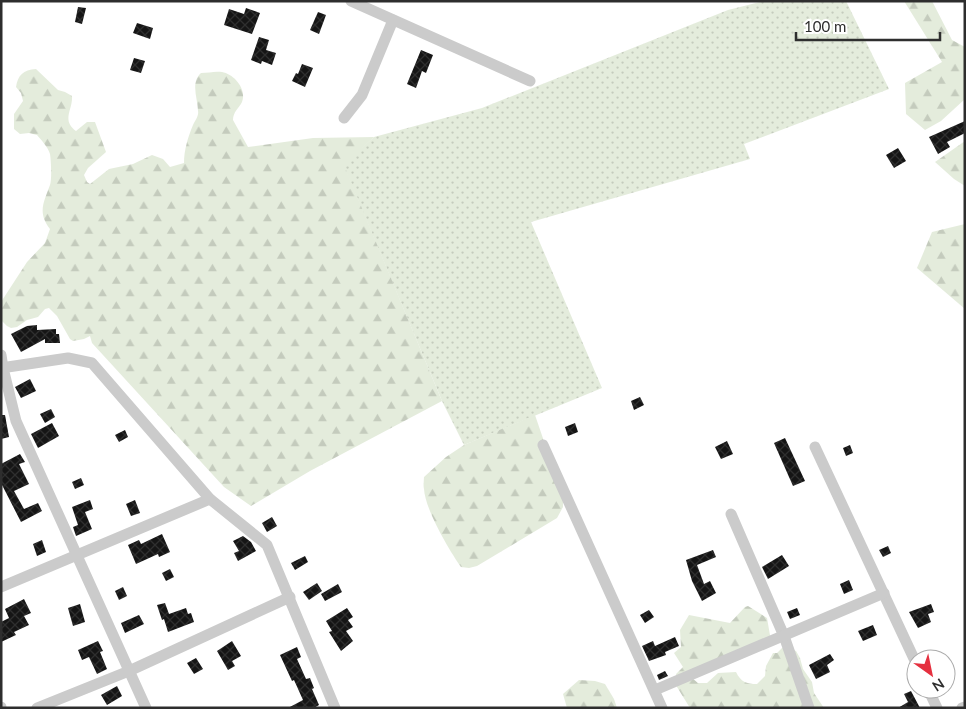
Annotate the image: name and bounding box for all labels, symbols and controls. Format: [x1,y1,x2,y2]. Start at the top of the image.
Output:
scale bar [796,10,940,42]
text: 100 m [804,17,846,35]
north arrow [906,649,956,699]
text: N [929,675,948,695]

